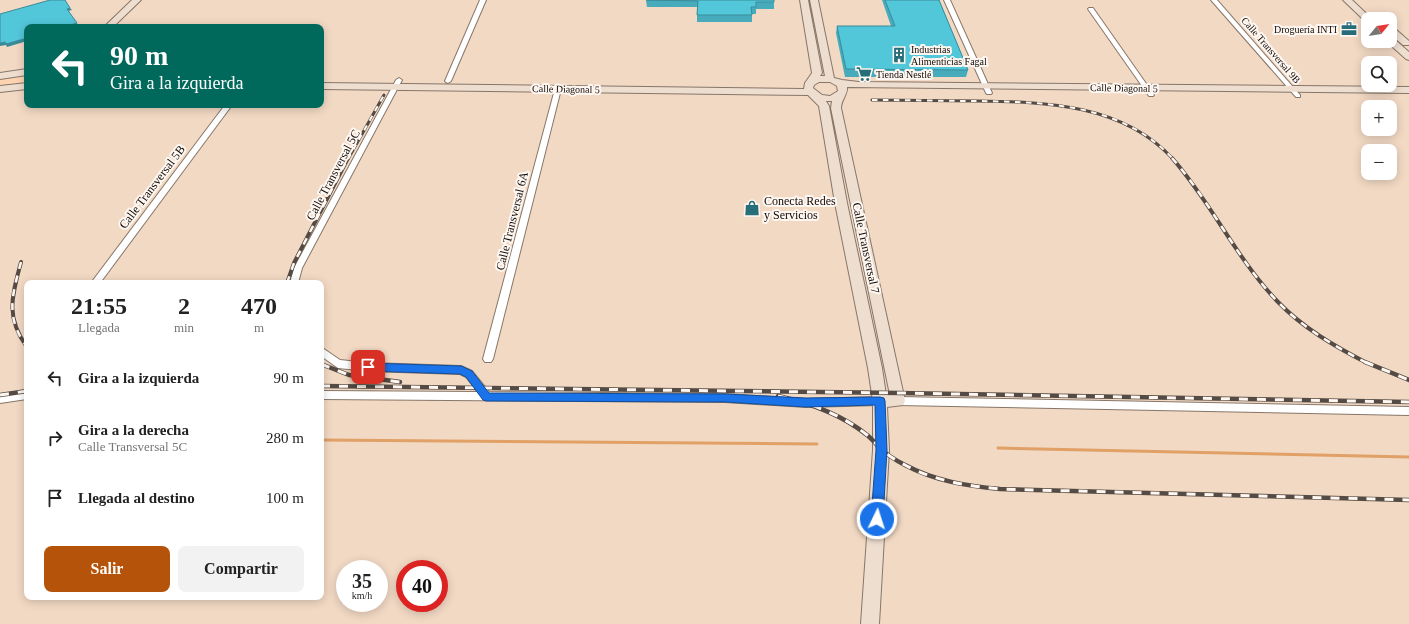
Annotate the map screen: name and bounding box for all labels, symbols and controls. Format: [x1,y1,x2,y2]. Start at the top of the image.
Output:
north arrow [1361,12,1397,48]
map controls [1361,12,1397,180]
street label: Calle Transversal 9B [1239,15,1303,86]
office icon: Droguería INTI [1340,20,1358,38]
place label: Droguería INTI [1274,24,1337,35]
icon: left [44,40,96,92]
text: 90 m [110,40,168,71]
place label: Industrias Alimenticias Fagal [911,44,987,67]
building icon: Industrias Alimenticias Fagal [890,46,908,64]
button: search [1361,56,1397,92]
supermarket icon: Tienda Nestlé [855,65,873,83]
place label: Tienda Nestlé [876,69,932,80]
text: Gira a la izquierda [110,73,243,93]
street label: Calle Diagonal 5 [1090,82,1158,94]
street label: Calle Diagonal 5 [532,83,600,95]
button: + [1361,100,1397,136]
street label: Calle Transversal 5C [303,127,363,223]
street label: Calle Transversal 5B [116,143,188,231]
button: − [1361,144,1397,180]
street label: Calle Transversal 6A [493,170,531,272]
place label: Conecta Redes y Servicios [764,194,836,222]
shop icon: Conecta Redes y Servicios [743,199,761,217]
street label: Calle Transversal 7 [850,201,882,295]
text: 21:55 [71,293,127,319]
text: 2 [178,293,190,319]
text: 470 [241,293,277,319]
text: Llegada [78,320,120,335]
text: min [174,320,194,335]
text: m [254,320,264,335]
pin [351,350,385,384]
icon: arrive [357,356,379,378]
icon: left [44,367,66,389]
text: Gira a la izquierda [78,370,199,386]
text: 90 m [274,370,304,386]
text: Gira a la derecha [78,422,189,438]
icon: right [44,427,66,449]
text: 280 m [266,430,304,446]
text: Calle Transversal 5C [78,439,187,454]
icon: arrive [44,487,66,509]
text: Llegada al destino [78,490,195,506]
text: 100 m [266,490,304,506]
position arrow [856,498,898,540]
button: Salir [44,546,170,592]
button: Compartir [178,546,304,592]
speed limit sign: 40 [396,560,448,612]
text: 35 [352,570,372,592]
text: km/h [352,590,372,601]

